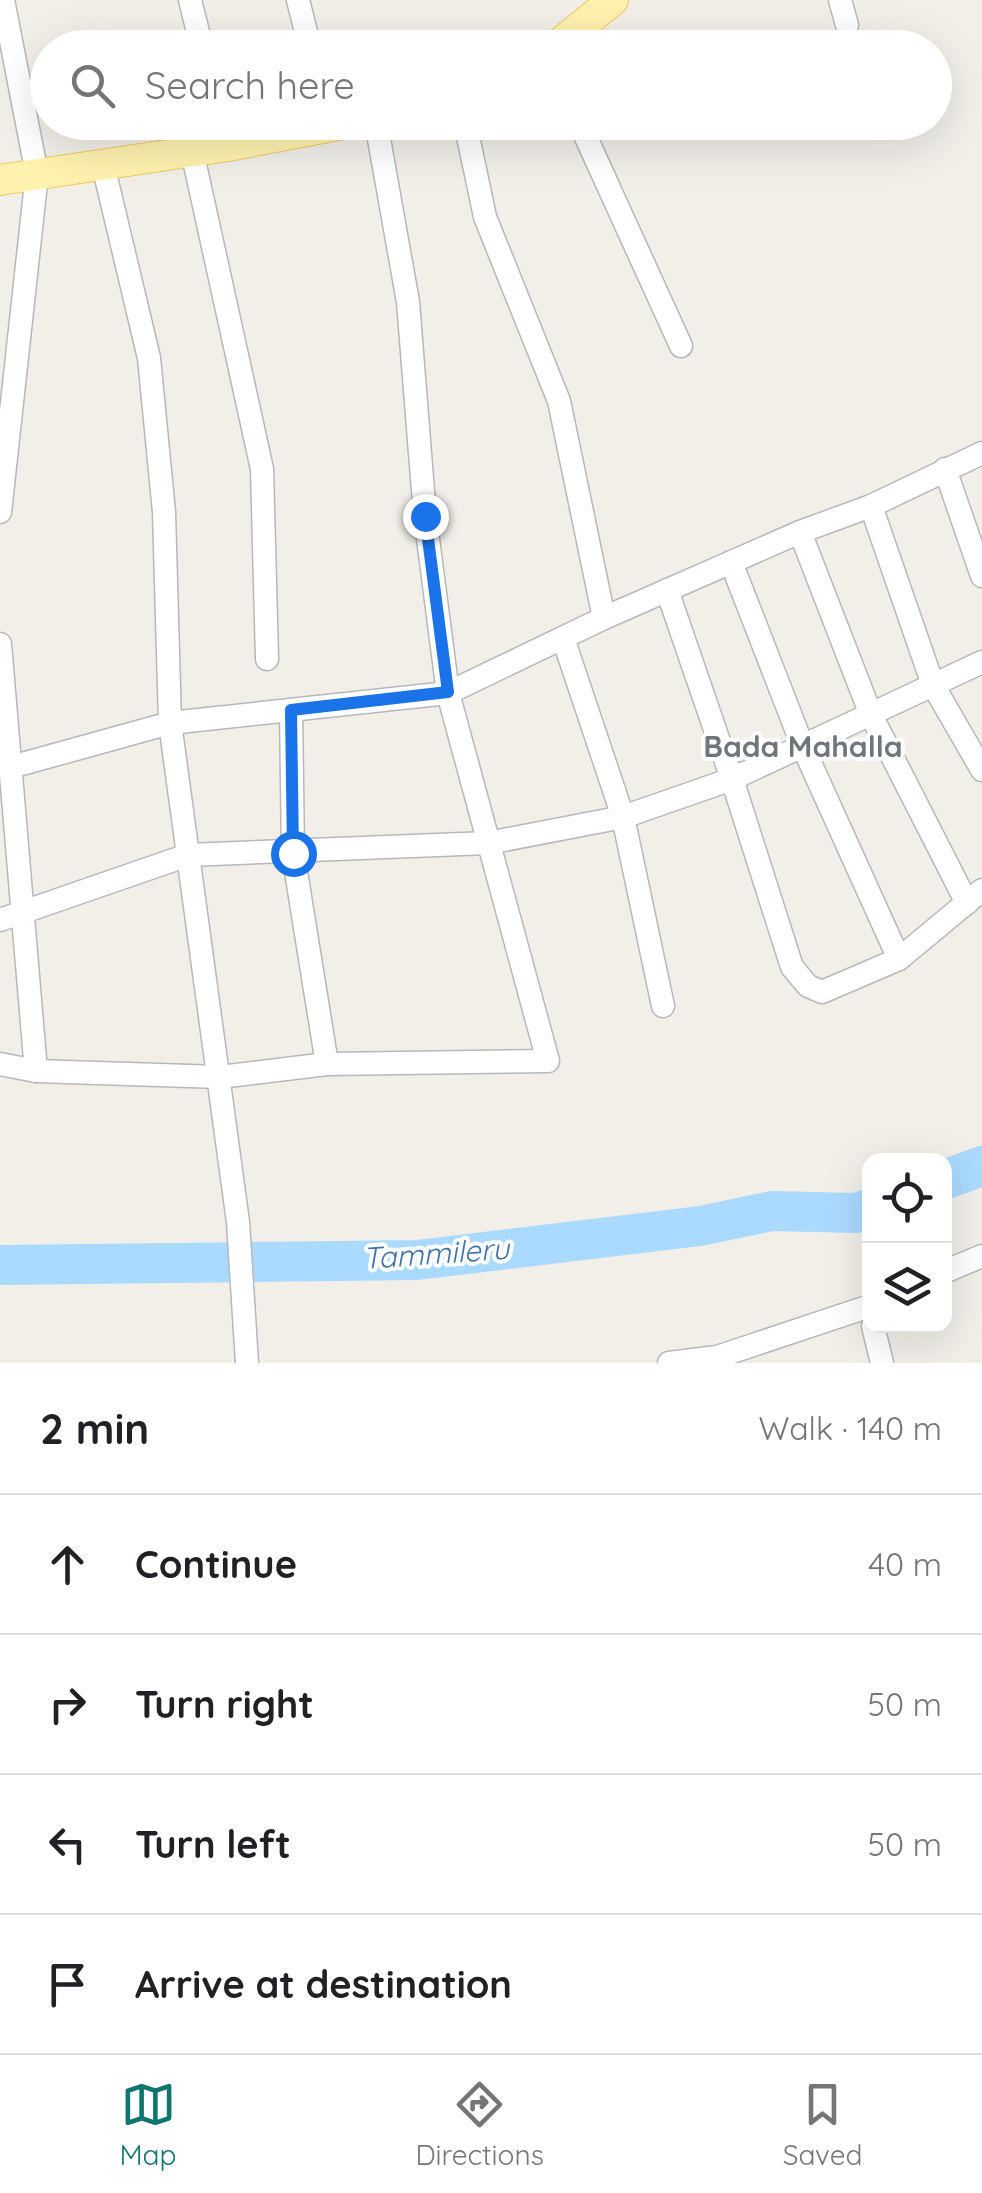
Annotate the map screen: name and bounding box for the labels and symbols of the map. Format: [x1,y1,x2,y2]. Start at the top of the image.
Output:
route end [403,494,449,540]
district label: Bada Mahalla [703,727,903,765]
route start [271,831,317,877]
water label: Tammileru [361,1229,512,1277]

